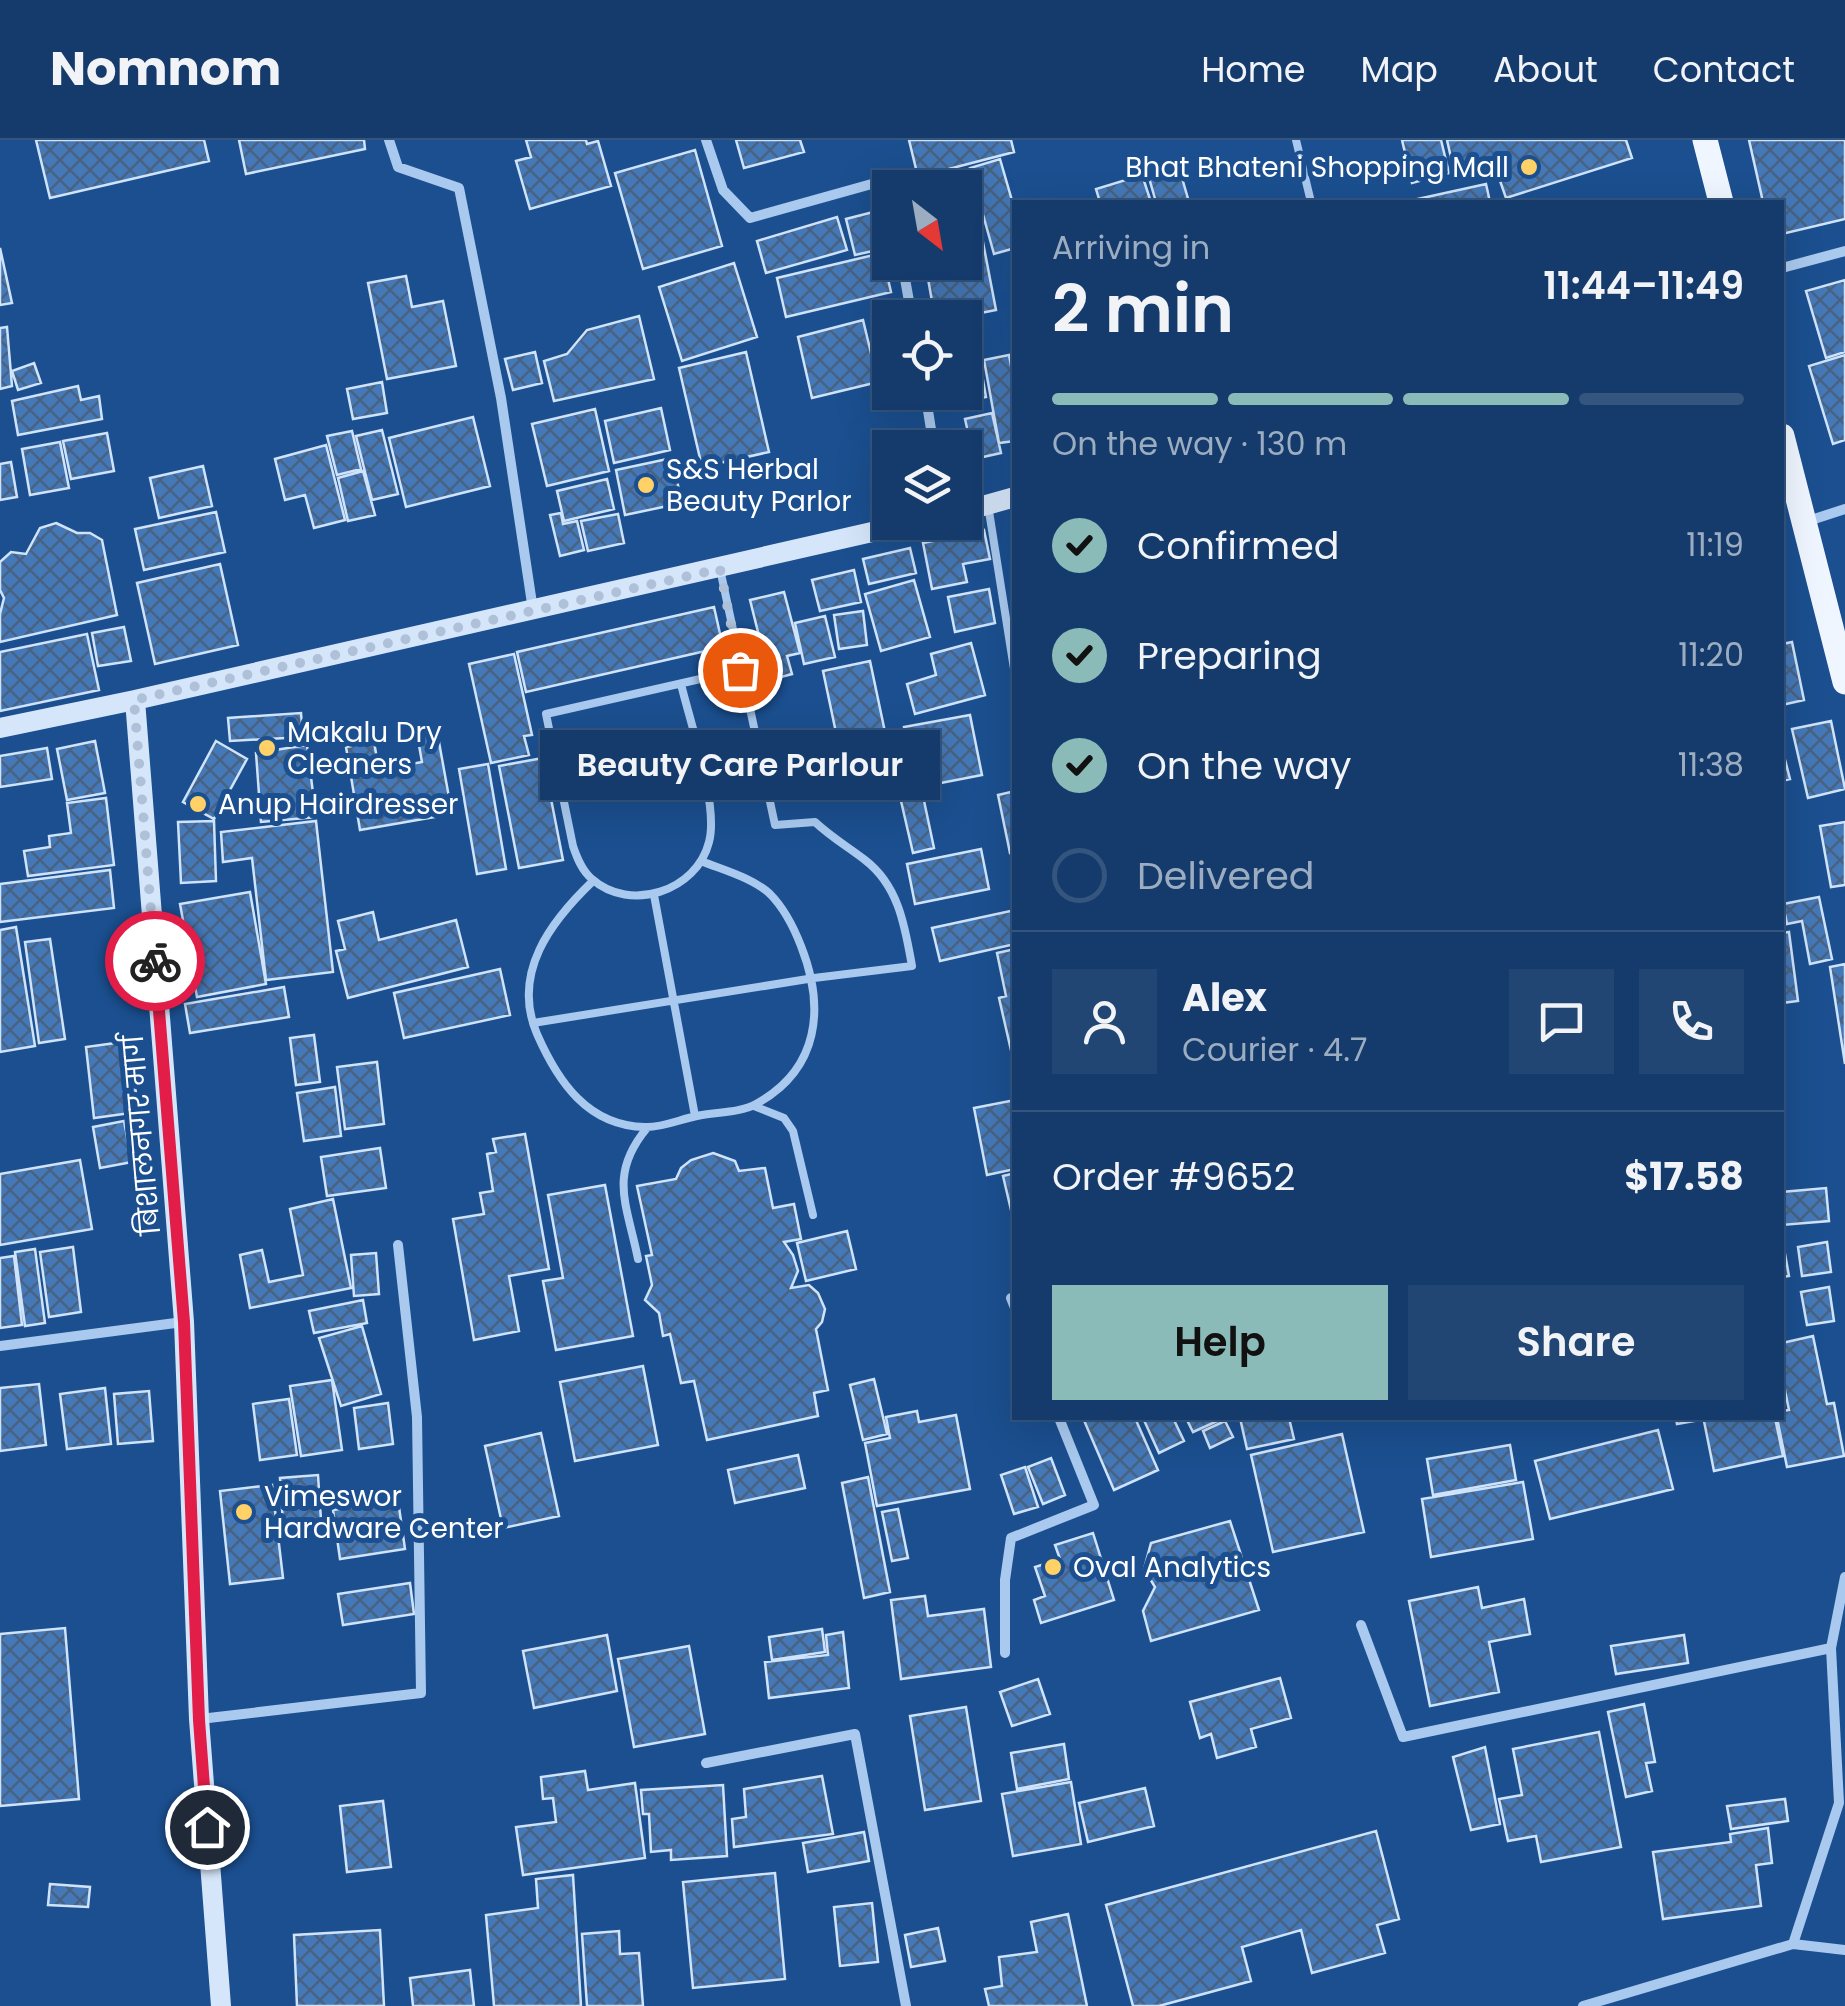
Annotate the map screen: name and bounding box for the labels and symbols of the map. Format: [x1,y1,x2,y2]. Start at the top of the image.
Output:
place label: Bhat Bhateni Shopping Mall [1125,148,1509,187]
marker: Bhat Bhateni Shopping Mall [1518,156,1540,178]
north arrow [872,170,982,280]
place label: S&S Herbal Beauty Parlor [666,450,852,521]
marker: S&S Herbal Beauty Parlor [635,474,657,496]
pin [698,628,783,713]
place label: Makalu Dry Cleaners [287,713,442,784]
callout: Beauty Care Parlour [540,730,940,800]
marker: Makalu Dry Cleaners [256,737,278,759]
place label: Anup Hairdresser [218,785,459,824]
marker: Anup Hairdresser [187,793,209,815]
courier [105,911,205,1011]
street label: बिशालनगर मार्ग [113,1028,170,1238]
place label: Vimeswor Hardware Center [264,1477,504,1548]
marker: Vimeswor Hardware Center [233,1501,255,1523]
place label: Oval Analytics [1073,1548,1271,1587]
marker: Oval Analytics [1042,1556,1064,1578]
pin [165,1785,250,1870]

